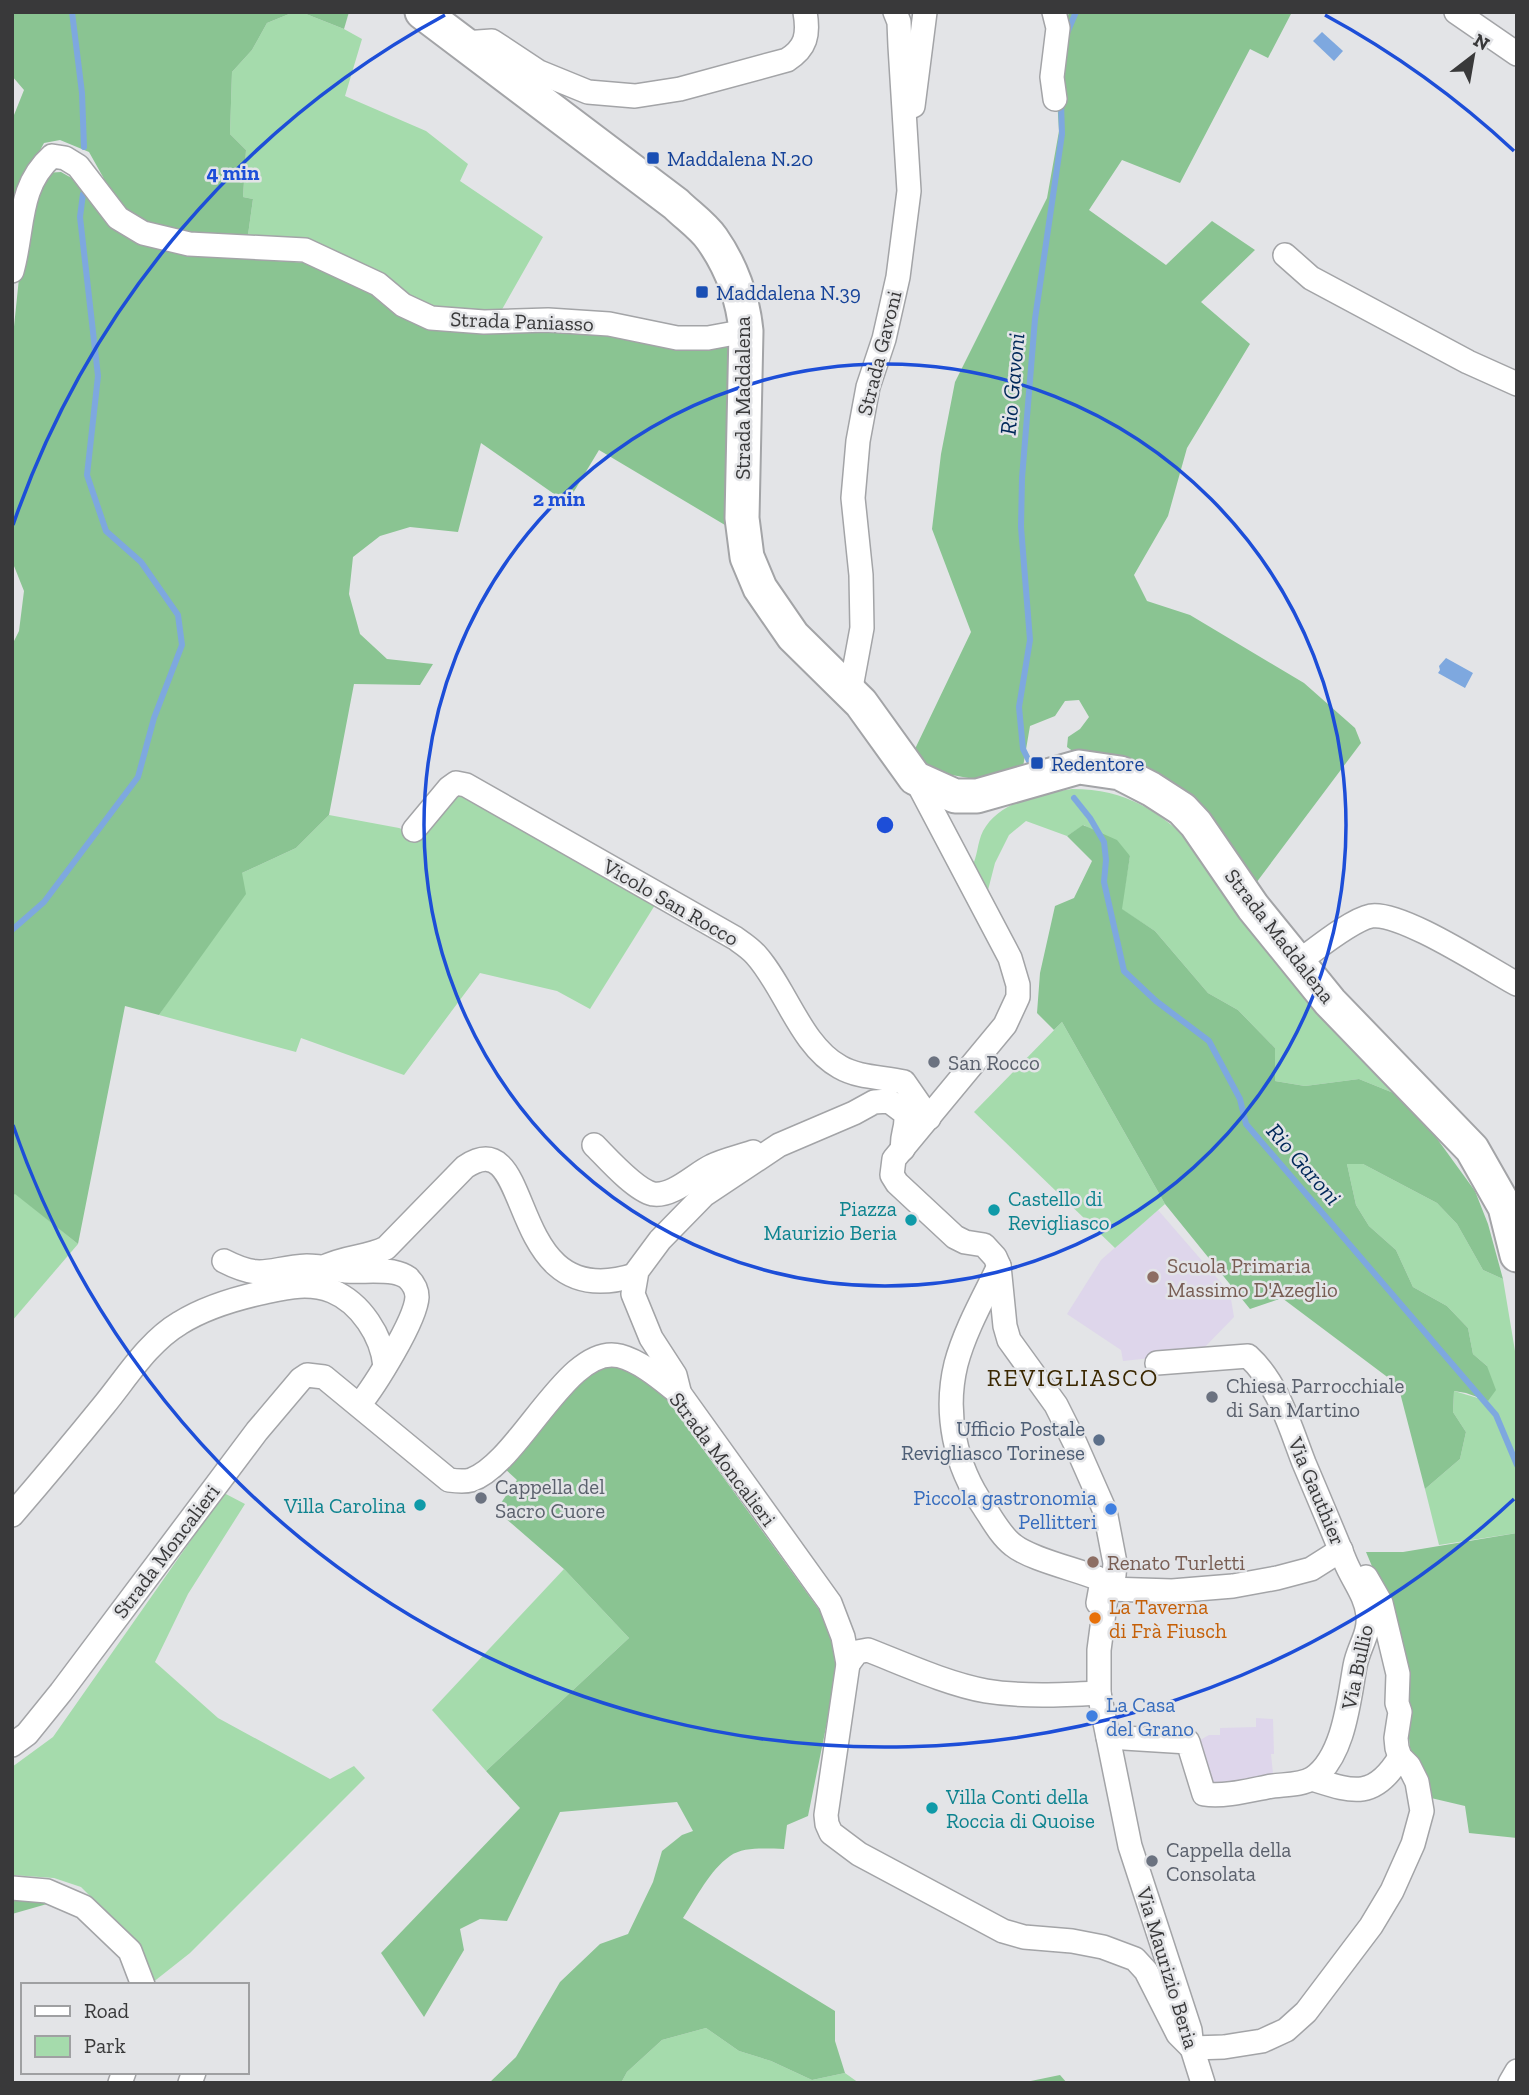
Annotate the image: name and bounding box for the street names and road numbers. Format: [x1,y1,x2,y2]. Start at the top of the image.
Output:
street label: Strada Gavoni [851,288,907,418]
street label: Strada Paniasso [450,306,594,336]
street label: Strada Maddalena [730,316,755,480]
street label: Vicolo San Rocco [598,853,743,951]
street label: Strada Maddalena [1220,864,1340,1008]
street label: Strada Moncalieri [665,1387,782,1531]
street label: Via Gauthier [1283,1432,1351,1549]
street label: Strada Moncalieri [108,1479,225,1623]
street label: Via Bullio [1336,1622,1378,1713]
street label: Via Maurizio Beria [1131,1883,1204,2052]

